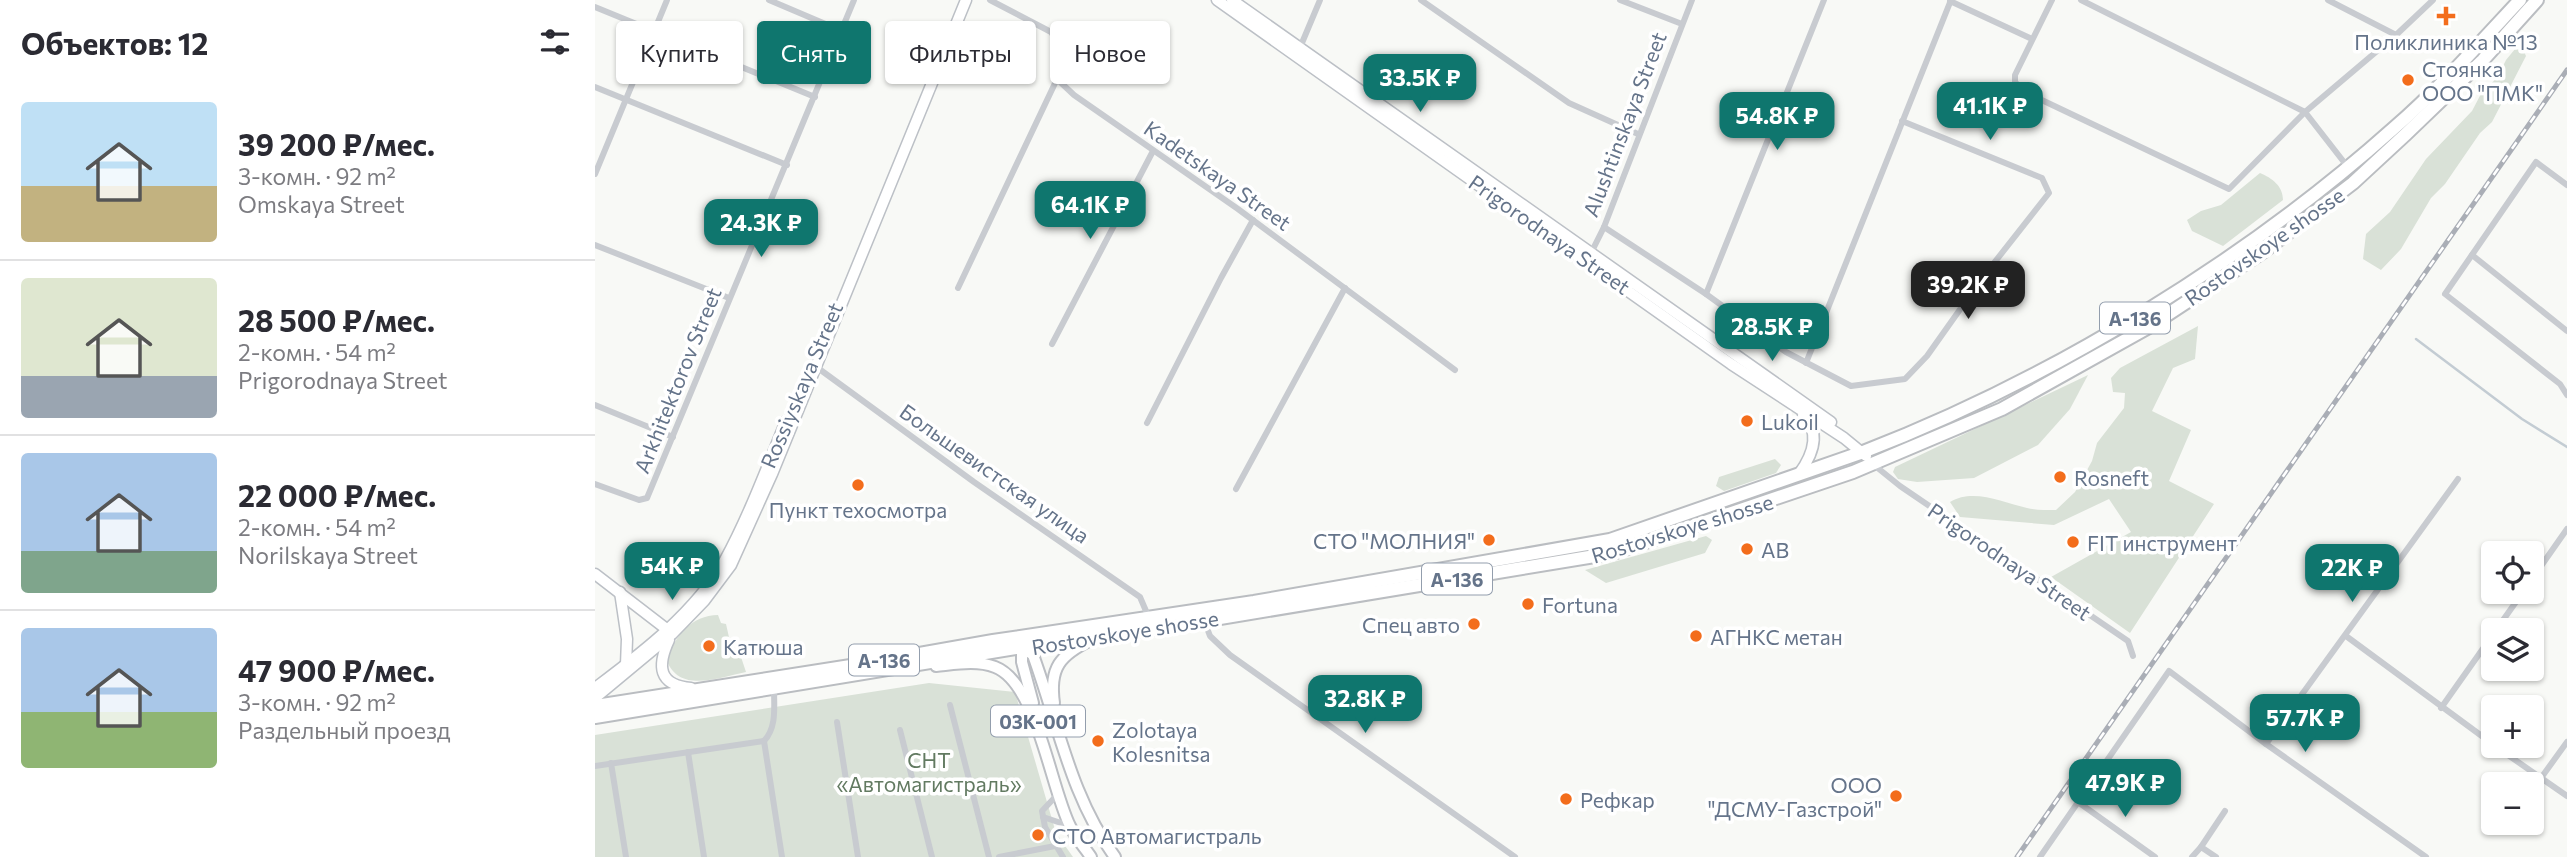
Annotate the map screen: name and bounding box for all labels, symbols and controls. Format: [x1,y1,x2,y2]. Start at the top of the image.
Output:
marker: Поликлиника №13 [2436,6,2456,26]
chip: Купить [616,21,743,84]
chip: Снять [757,21,871,84]
chip: Фильтры [885,21,1036,84]
chip: Новое [1050,21,1170,84]
icon: filters [536,23,574,61]
text: Объектов: 12 [21,24,208,61]
street label: Alushtinskaya Street [1577,28,1671,220]
place label: Поликлиника №13 [2354,29,2538,54]
pin: 33.5K ₽ [1355,54,1485,114]
place label: Стоянка ООО "ПМК" [2422,56,2543,105]
text: 33.5K ₽ [1379,63,1461,91]
marker: Стоянка ООО "ПМК" [2400,72,2416,88]
pin: 41.1K ₽ [1925,82,2055,142]
text: 41.1K ₽ [1953,91,2027,119]
pin: 54.8K ₽ [1712,92,1842,152]
text: 54.8K ₽ [1735,101,1819,129]
street label: Kadetskaya Street [1140,115,1296,235]
text: 39 200 ₽/мес. [238,125,435,162]
icon: home [77,130,161,214]
text: 3-комн. · 92 m² [238,162,396,190]
street label: Prigorodnaya Street [1465,169,1635,299]
pin: 64.1K ₽ [1025,182,1155,241]
street label: Rostovskoye shosse [2179,182,2349,310]
text: Omskaya Street [238,190,405,218]
text: 64.1K ₽ [1051,190,1129,218]
pin: 24.3K ₽ [696,200,826,259]
text: 24.3K ₽ [720,208,802,236]
pin: 39.2K ₽ [1903,262,2033,321]
text: 39.2K ₽ [1927,270,2009,298]
street label: Arkhitektorov Street [628,284,726,476]
street label: Rossiyskaya Street [755,298,847,472]
text: 28 500 ₽/мес. [238,301,435,338]
road number: А-136 [2100,302,2170,334]
pin: 28.5K ₽ [1707,304,1837,363]
icon: home [77,306,161,390]
text: 28.5K ₽ [1731,312,1813,340]
text: 2-комн. · 54 m² [238,338,396,366]
text: Prigorodnaya Street [238,366,447,394]
street label: Большевистская улица [896,398,1094,548]
place label: Lukoil [1761,409,1819,434]
marker: Lukoil [1739,413,1755,429]
place label: Rosneft [2074,465,2149,490]
marker: Rosneft [2052,469,2068,485]
text: 22 000 ₽/мес. [238,476,436,513]
marker: Пункт техосмотра [850,477,866,493]
icon: home [77,481,161,565]
street label: Rostovskoye shosse [1588,488,1776,568]
place label: Пункт техосмотра [769,497,947,522]
street label: Prigorodnaya Street [1924,497,2096,625]
text: 2-комн. · 54 m² [238,513,396,541]
place label: СТО "МОЛНИЯ" [1313,528,1475,553]
place label: FIT инструмент [2087,530,2237,555]
marker: СТО "МОЛНИЯ" [1481,532,1497,548]
marker: FIT инструмент [2065,534,2081,550]
place label: АВ [1761,537,1789,562]
text: Norilskaya Street [238,541,418,569]
marker: АВ [1739,541,1755,557]
map controls [2481,541,2544,835]
button: locate [2481,541,2544,604]
pin: 54K ₽ [623,542,721,602]
pin: 22K ₽ [2303,544,2401,604]
text: 54K ₽ [640,551,704,579]
text: 22K ₽ [2321,553,2383,581]
road number: А-136 [1422,564,1492,594]
place label: Fortuna [1542,592,1618,617]
marker: Fortuna [1520,596,1536,612]
street label: Rostovskoye shosse [1030,605,1220,659]
place label: Спец авто [1362,612,1460,637]
marker: Спец авто [1466,616,1482,632]
button: layers [2481,618,2544,681]
place label: АГНКС метан [1710,624,1843,649]
marker: АГНКС метан [1688,628,1704,644]
place label: Катюша [723,634,803,659]
marker: Катюша [701,638,717,654]
road number: А-136 [849,645,919,676]
text: 47 900 ₽/мес. [238,651,435,688]
icon: home [77,656,161,740]
pin: 32.8K ₽ [1300,676,1430,735]
text: 32.8K ₽ [1324,684,1406,712]
text: 3-комн. · 92 m² [238,688,396,716]
pin: 57.7K ₽ [2240,694,2370,754]
button: + [2481,695,2544,758]
text: 57.7K ₽ [2266,703,2344,731]
road number: 03К-001 [991,706,1085,736]
text: Раздельный проезд [238,716,451,744]
place label: Zolotaya Kolesnitsa [1112,717,1210,766]
marker: Zolotaya Kolesnitsa [1090,733,1106,749]
park label: СНТ «Автомагистраль» [836,747,1022,796]
pin: 47.9K ₽ [2060,760,2190,819]
text: 47.9K ₽ [2085,768,2165,796]
place label: ООО "ДСМУ-Газстрой" [1708,772,1882,821]
button: − [2481,772,2544,835]
place label: Рефкар [1580,787,1655,812]
marker: ООО "ДСМУ-Газстрой" [1888,788,1904,804]
marker: Рефкар [1558,791,1574,807]
place label: СТО Автомагистраль [1052,823,1262,848]
marker: СТО Автомагистраль [1030,827,1046,843]

